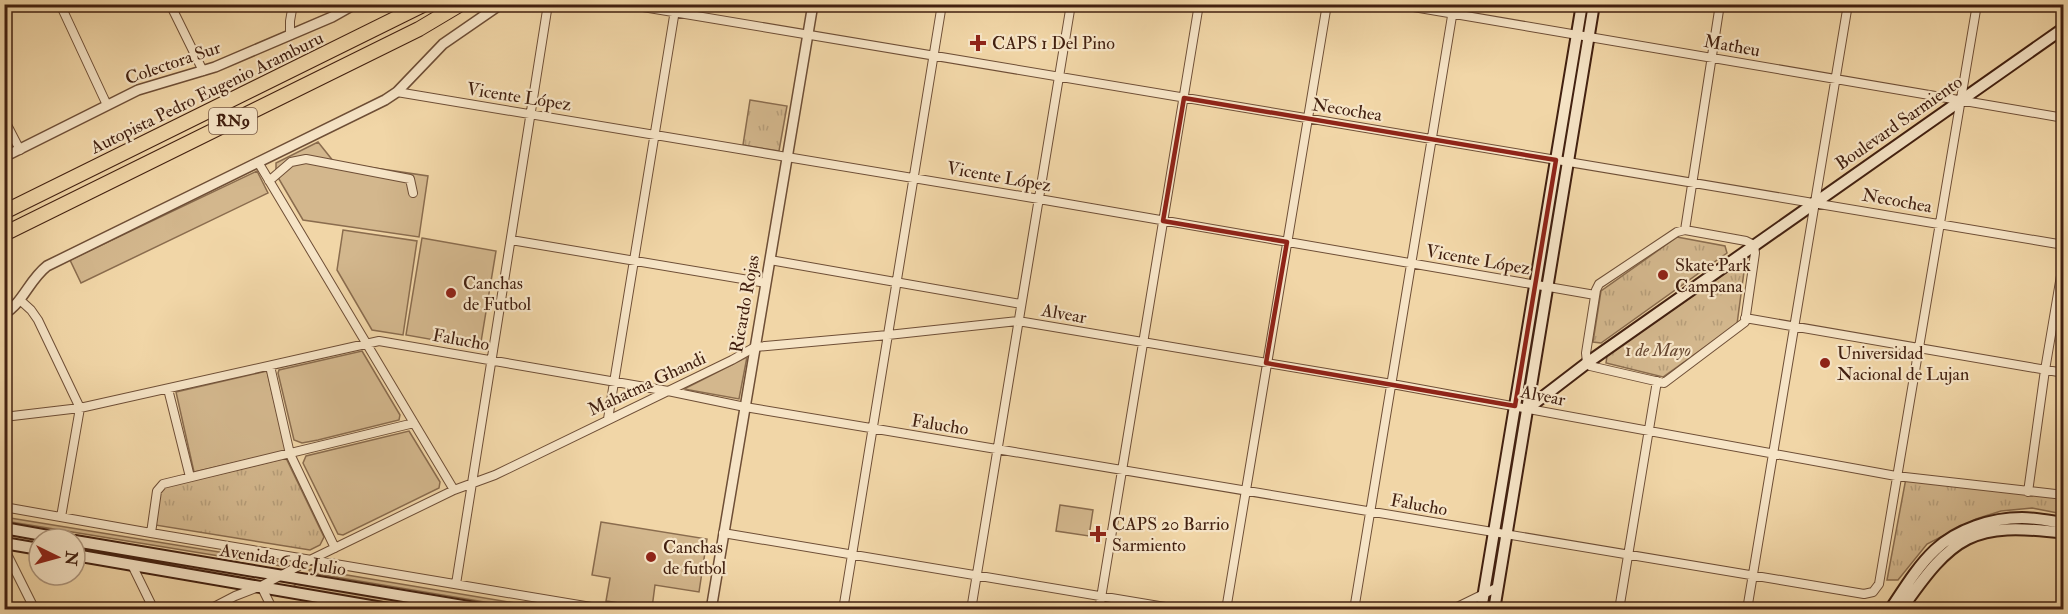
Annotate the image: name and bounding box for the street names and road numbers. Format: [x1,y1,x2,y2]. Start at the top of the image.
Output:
street label: Autopista Pedro Eugenio Aramburu [86,27,327,160]
street label: Matheu [1702,30,1762,62]
street label: Colectora Sur [122,36,224,90]
street label: Boulevard Sarmiento [1831,70,1967,175]
street label: Vicente López [465,77,573,117]
street label: Necochea [1310,93,1384,127]
road number: RN9 [209,108,257,134]
street label: Vicente López [945,157,1053,198]
street label: Necochea [1860,184,1934,219]
street label: Vicente López [1424,240,1532,281]
street label: Ricardo Rojas [725,253,765,355]
street label: Alvear [1039,299,1089,329]
street label: Falucho [431,324,492,356]
street label: Mahatma Ghandi [584,347,710,421]
street label: Alvear [1518,380,1568,412]
street label: Falucho [910,409,970,441]
street label: Falucho [1389,489,1450,521]
street label: Avenida 6 de Julio [217,539,348,581]

